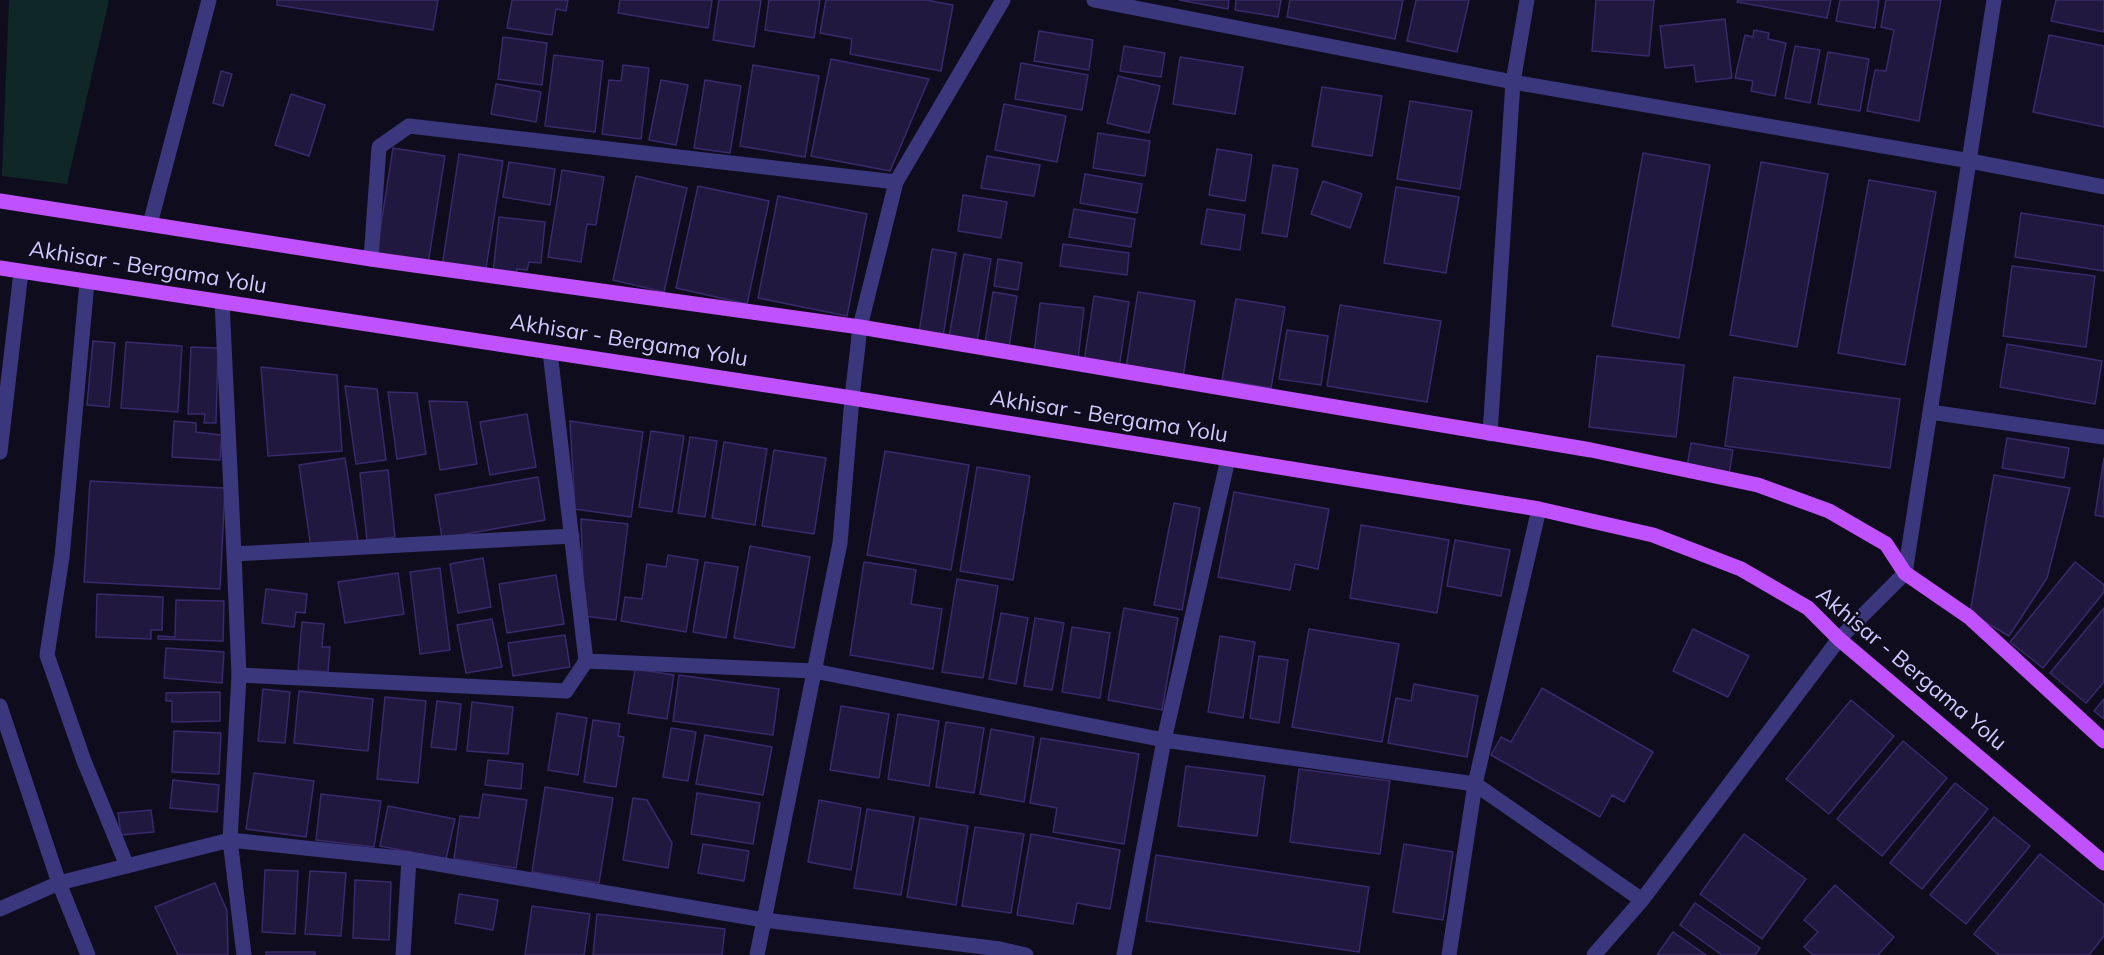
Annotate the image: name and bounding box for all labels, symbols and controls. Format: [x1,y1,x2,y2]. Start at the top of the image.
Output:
street label: Akhisar - Bergama Yolu [27,236,269,300]
street label: Akhisar - Bergama Yolu [508,309,750,373]
street label: Akhisar - Bergama Yolu [988,385,1230,449]
street label: Akhisar - Bergama Yolu [1810,582,2012,756]

